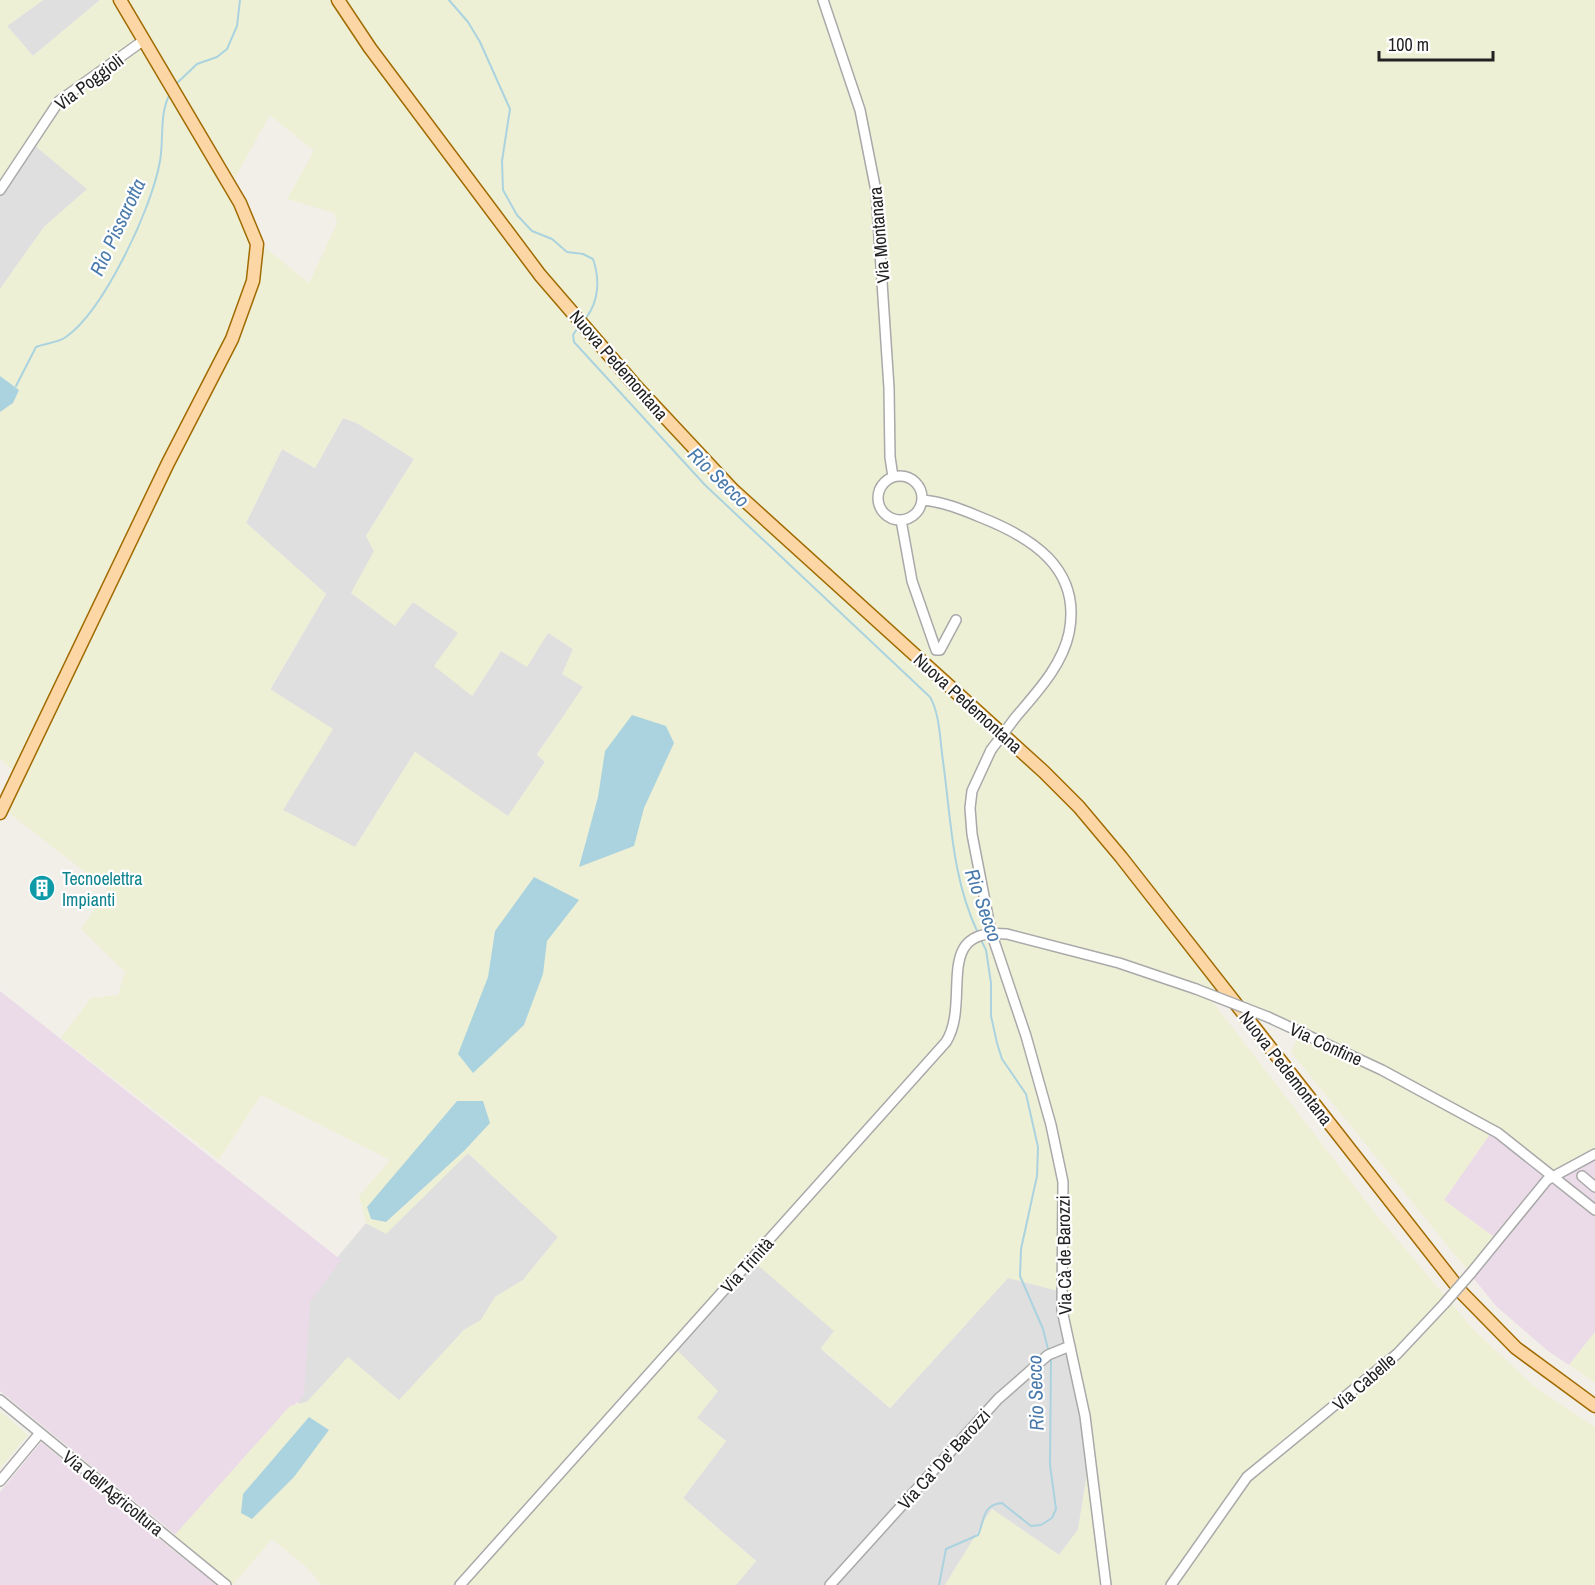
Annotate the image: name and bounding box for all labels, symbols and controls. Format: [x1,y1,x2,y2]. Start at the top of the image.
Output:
scale bar [1379,24,1493,62]
text: 100 m [1388,32,1429,57]
street label: Via Poggioli [49,48,129,116]
water label: Rio Pissarotta [83,174,151,280]
street label: Via Montanara [862,186,896,284]
street label: Nuova Pedemontana [564,304,674,426]
water label: Rio Secco [682,441,756,513]
street label: Nuova Pedemontana [908,647,1028,759]
water label: Rio Secco [959,865,1009,945]
place label: Tecnoelettra Impianti [62,866,142,912]
building icon: Tecnoelettra Impianti [27,873,57,903]
street label: Nuova Pedemontana [1233,1006,1339,1130]
street label: Via Confine [1285,1016,1367,1072]
street label: Via Cà de Barozzi [1050,1195,1078,1315]
street label: Via Trinità [715,1231,779,1299]
street label: Via Cabelle [1327,1348,1401,1416]
water label: Rio Secco [1020,1355,1050,1431]
street label: Via Ca' De' Barozzi [892,1403,996,1515]
street label: Via dell'Agricoltura [57,1445,169,1541]

